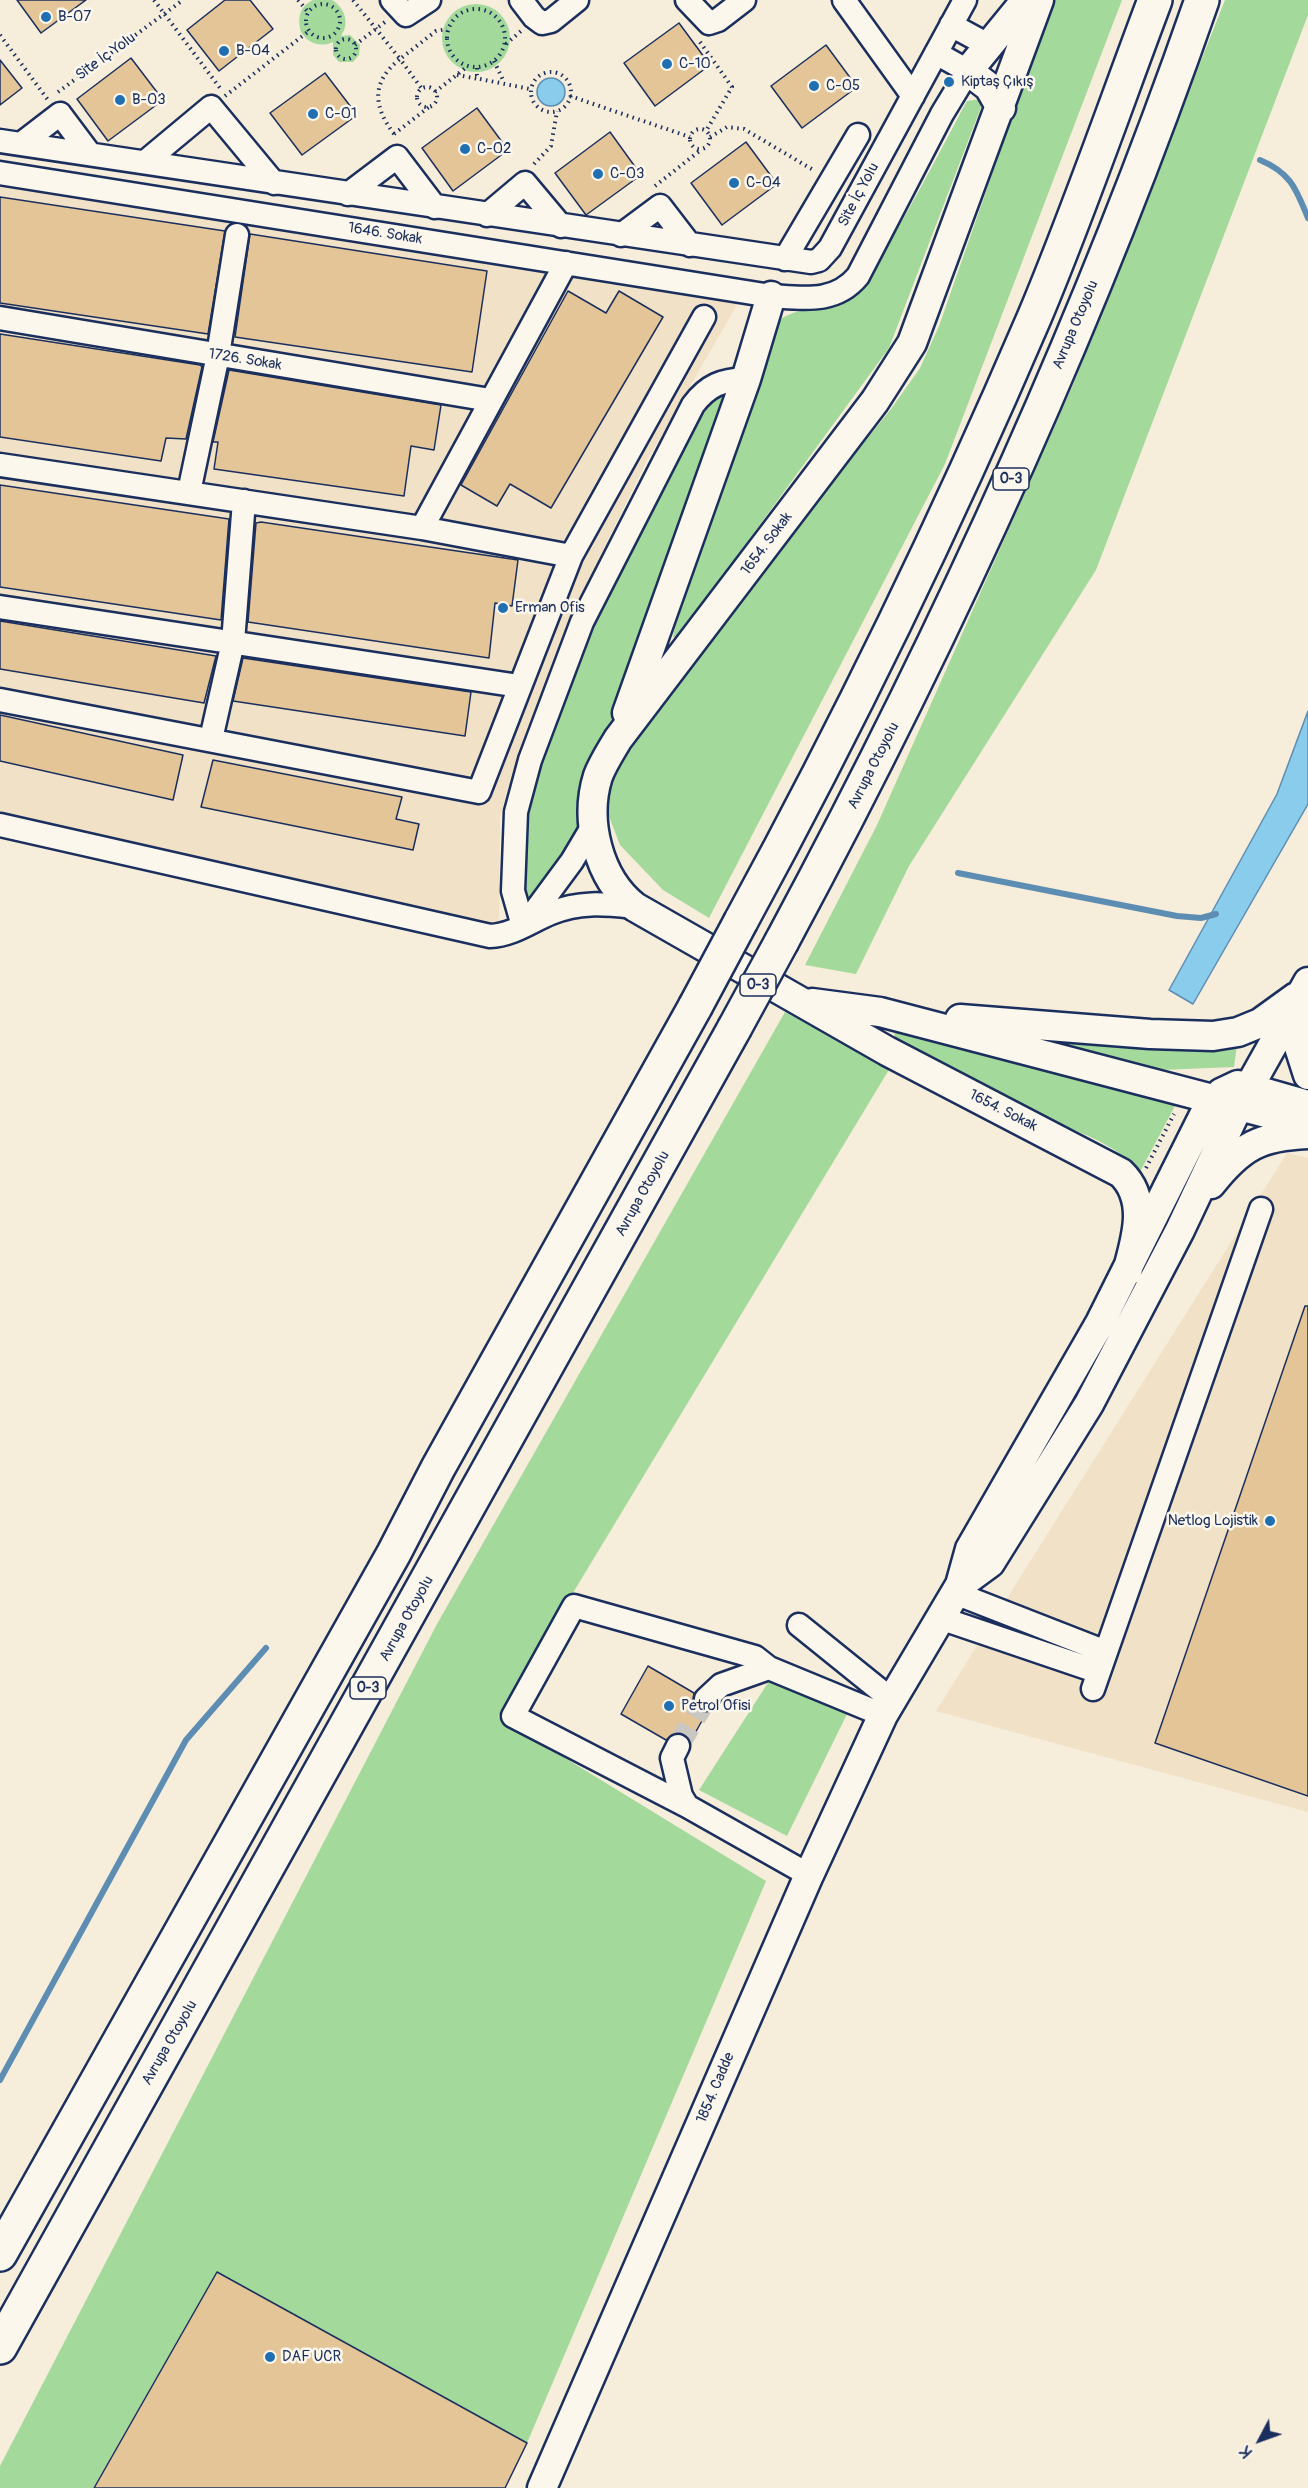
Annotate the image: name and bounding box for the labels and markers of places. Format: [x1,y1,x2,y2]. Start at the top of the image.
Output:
place label: B-07 [58,8,91,26]
marker: B-07 [39,10,53,24]
place label: B-04 [236,42,270,60]
marker: B-04 [217,44,231,58]
place label: C-10 [679,55,711,73]
marker: C-10 [660,57,674,71]
place label: Kiptaş Çıkış [961,73,1033,91]
marker: Kiptaş Çıkış [942,75,956,89]
place label: C-05 [826,77,860,95]
marker: C-05 [807,79,821,93]
place label: B-03 [132,91,165,109]
marker: B-03 [113,93,127,107]
place label: C-01 [325,105,357,123]
marker: C-01 [306,107,320,121]
place label: C-02 [477,140,511,158]
marker: C-02 [458,142,472,156]
place label: C-03 [610,165,644,183]
marker: C-03 [591,167,605,181]
place label: C-04 [746,174,781,192]
marker: C-04 [727,176,741,190]
place label: Erman Ofis [515,599,585,617]
marker: Erman Ofis [496,601,510,615]
place label: Netlog Lojistik [1168,1512,1258,1530]
marker: Netlog Lojistik [1263,1514,1277,1528]
place label: Petrol Ofisi [681,1697,750,1715]
marker: Petrol Ofisi [662,1699,676,1713]
place label: DAF UCR [282,2348,341,2366]
marker: DAF UCR [263,2350,277,2364]

